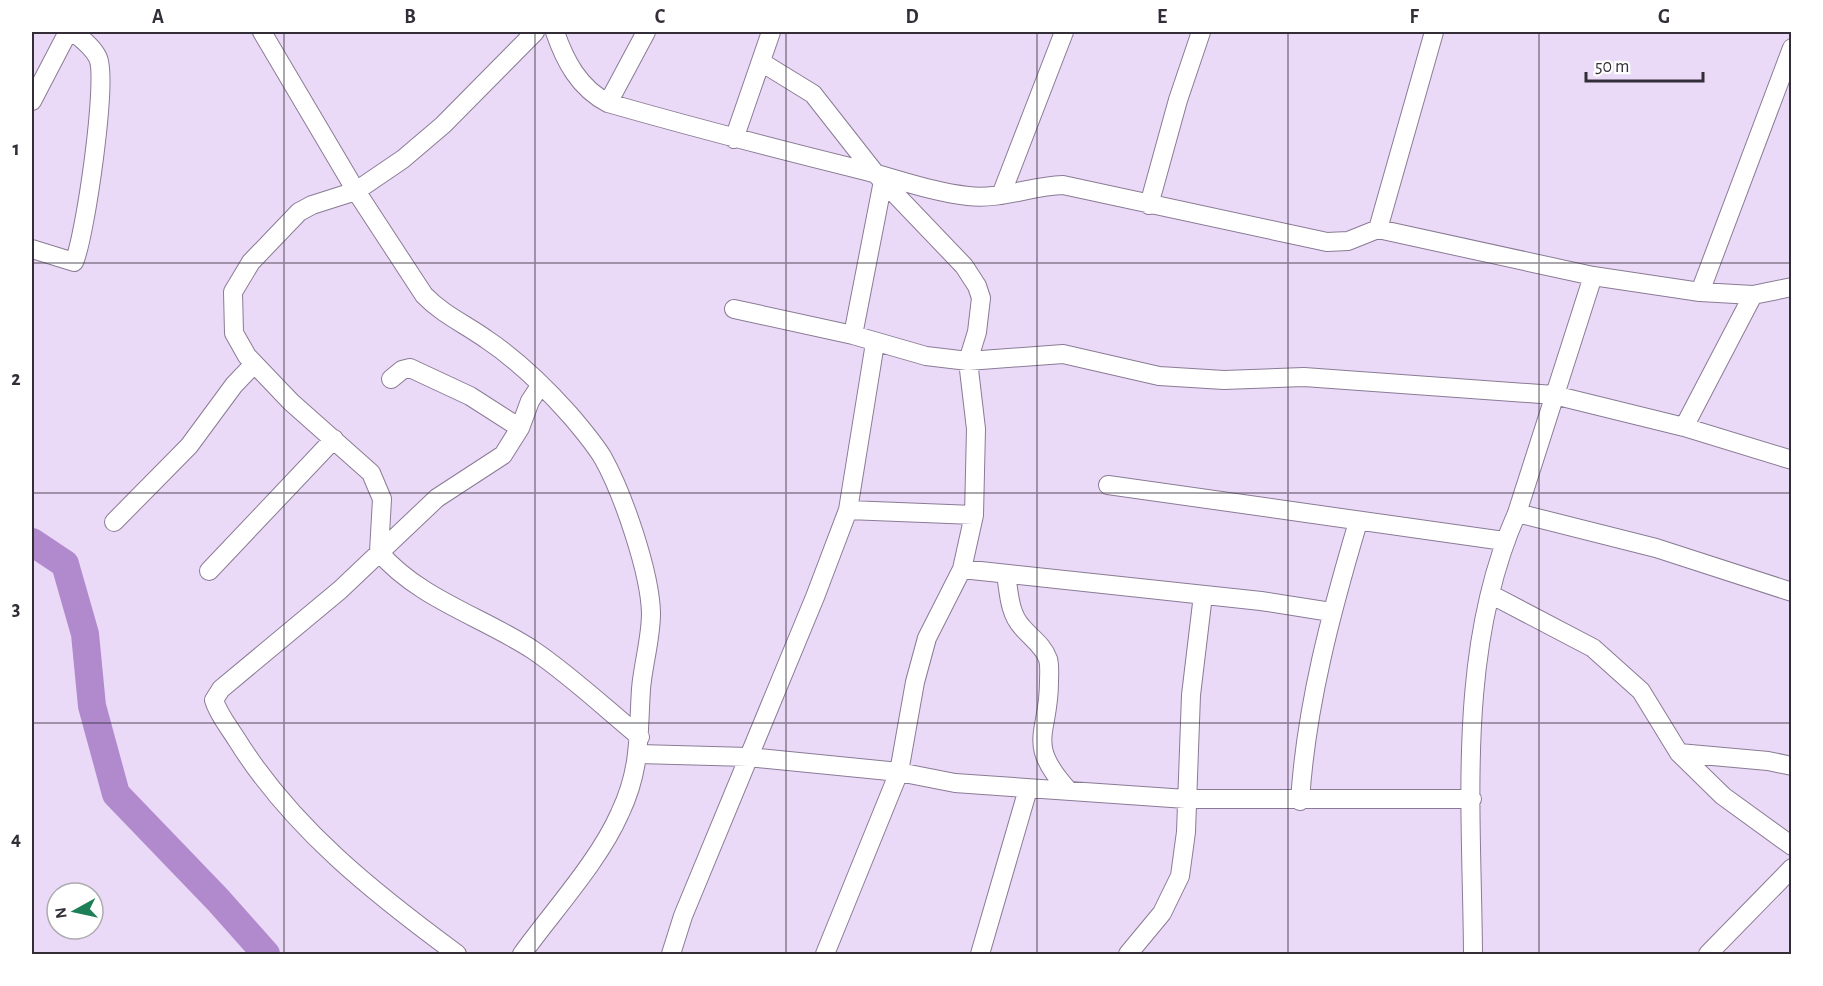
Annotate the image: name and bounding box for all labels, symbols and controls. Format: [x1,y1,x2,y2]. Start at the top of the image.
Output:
text: A [152,7,164,27]
text: B [404,7,416,27]
text: C [655,7,666,27]
text: D [905,7,919,27]
text: E [1157,7,1167,27]
text: F [1409,7,1419,27]
text: G [1658,7,1670,27]
scale bar [1586,45,1703,83]
text: 50 m [1595,58,1629,76]
text: 1 [12,139,20,159]
text: 2 [11,369,21,389]
text: 3 [12,599,20,619]
text: 4 [11,829,21,849]
north arrow [45,881,105,941]
text: N [52,906,70,920]

